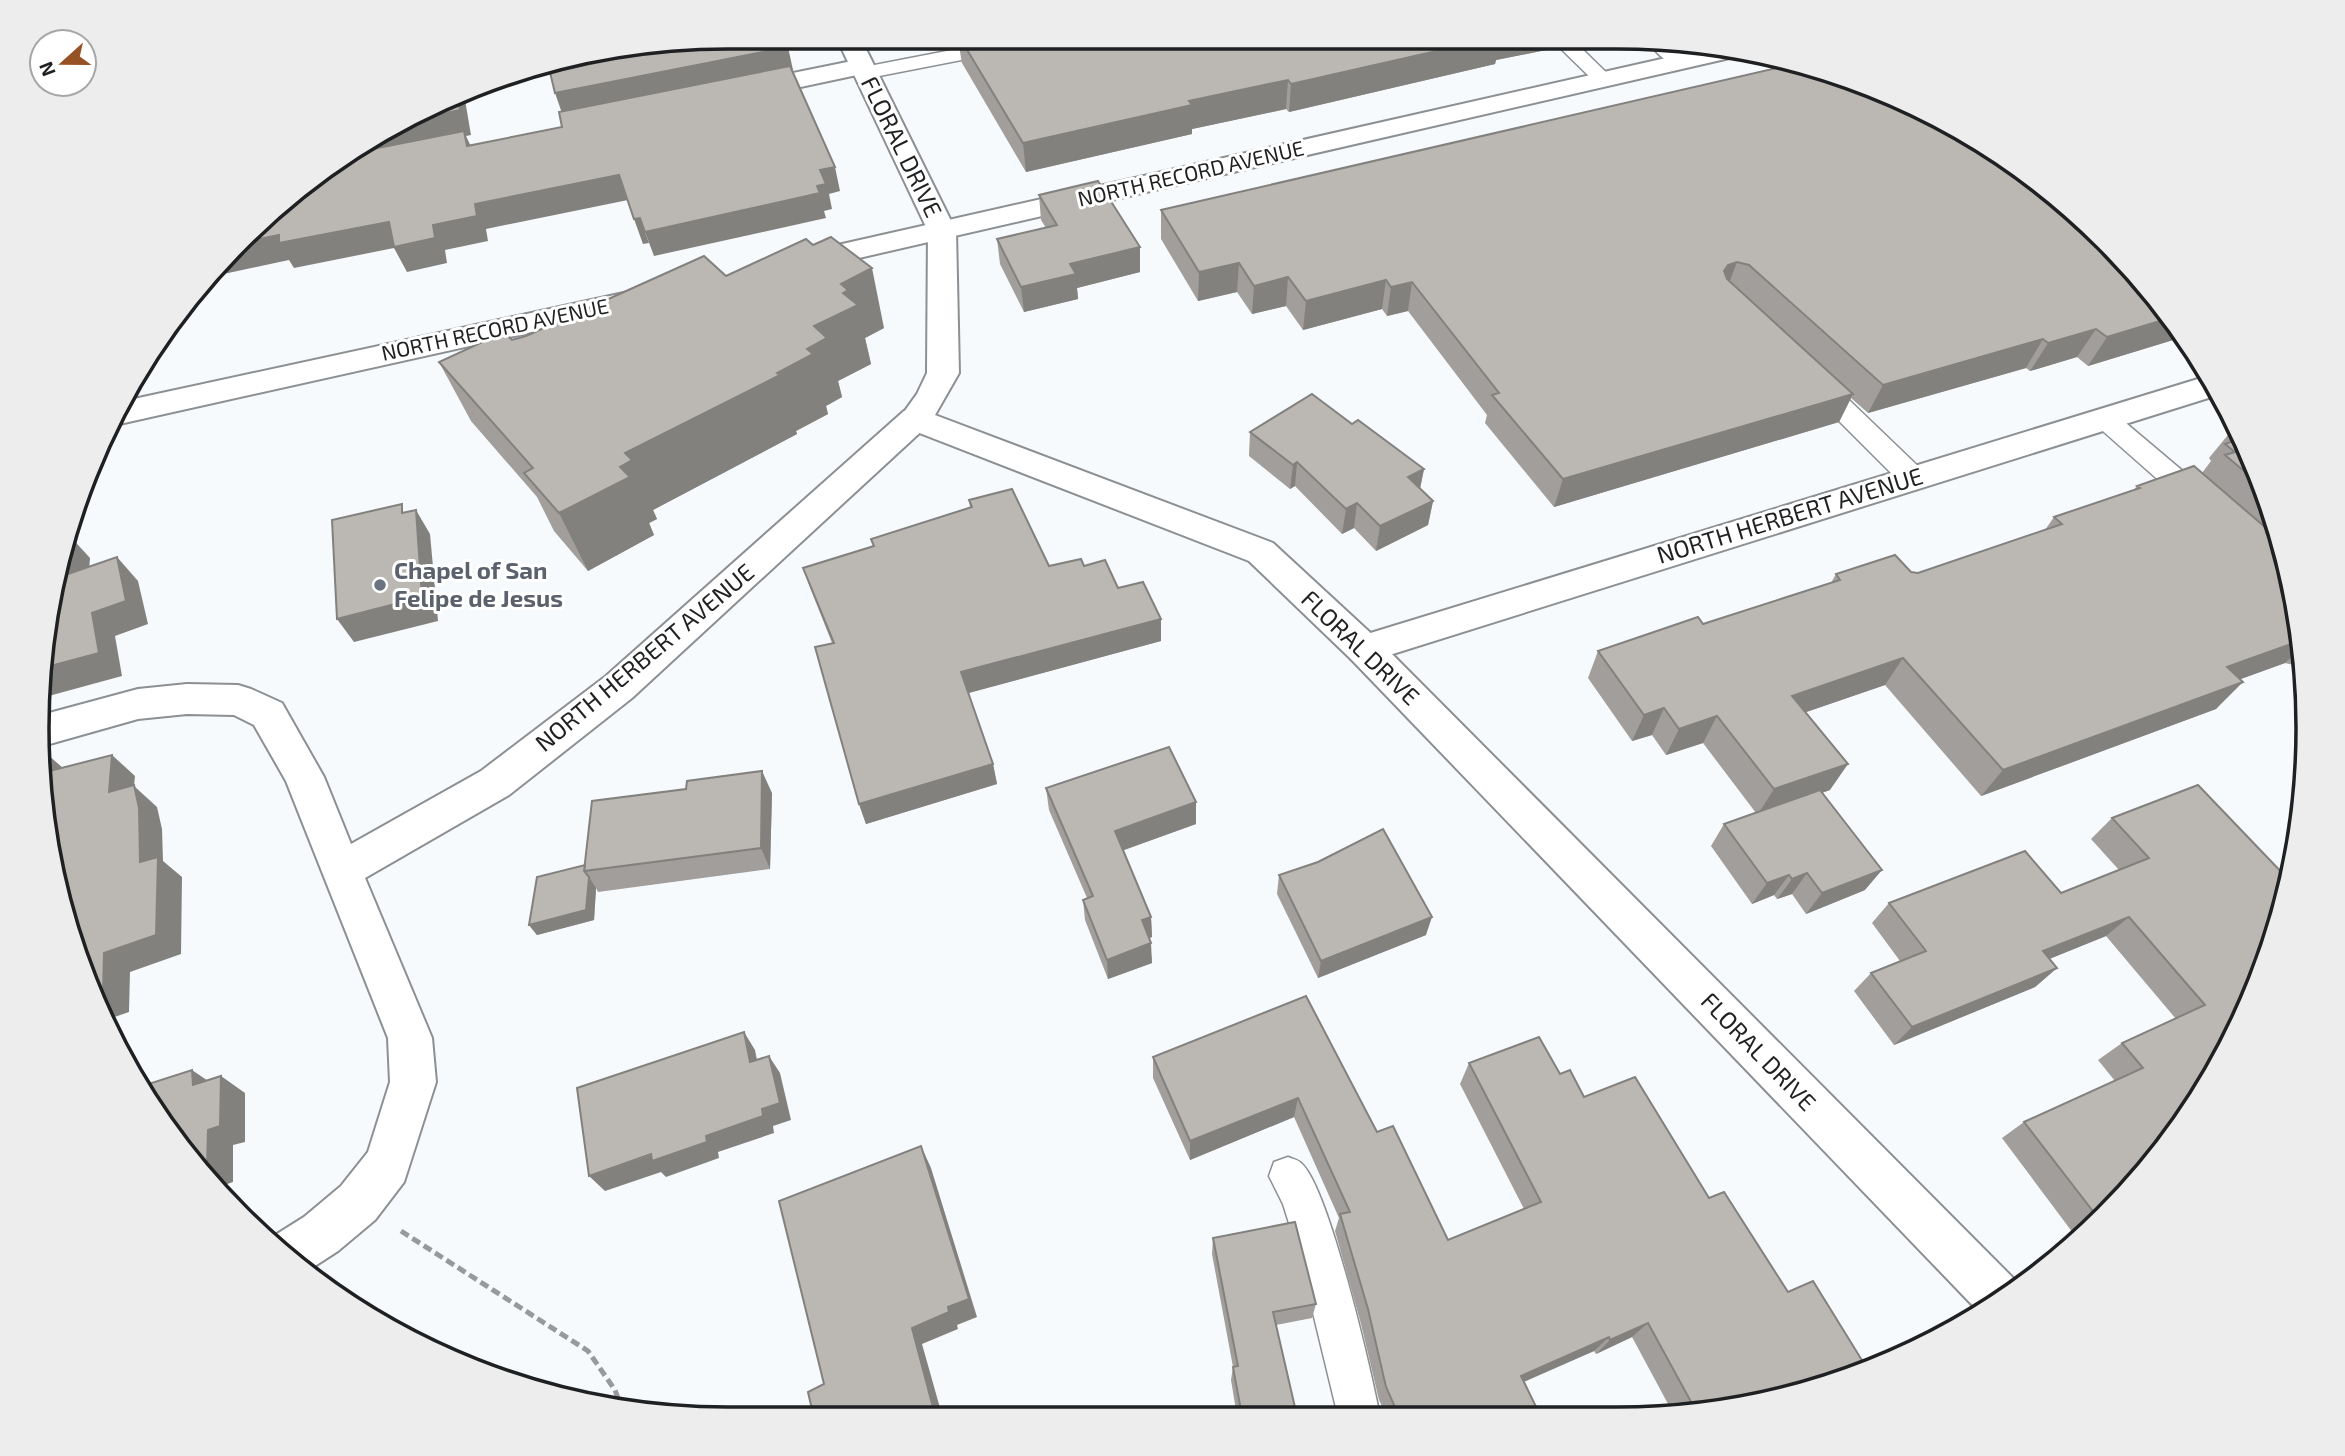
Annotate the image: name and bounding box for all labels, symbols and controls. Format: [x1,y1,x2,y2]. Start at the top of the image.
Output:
north arrow [28,28,98,98]
text: N [33,59,60,80]
street label: FLORAL DRIVE [856,71,949,221]
street label: NORTH RECORD AVENUE [1075,134,1306,211]
street label: NORTH RECORD AVENUE [379,292,610,365]
street label: NORTH HERBERT AVENUE [1653,460,1926,569]
place label: Chapel of San Felipe de Jesus [394,555,563,612]
street label: NORTH HERBERT AVENUE [529,557,759,757]
marker: Chapel of San Felipe de Jesus [372,577,388,593]
street label: FLORAL DRIVE [1296,583,1426,710]
street label: FLORAL DRIVE [1696,986,1823,1116]

